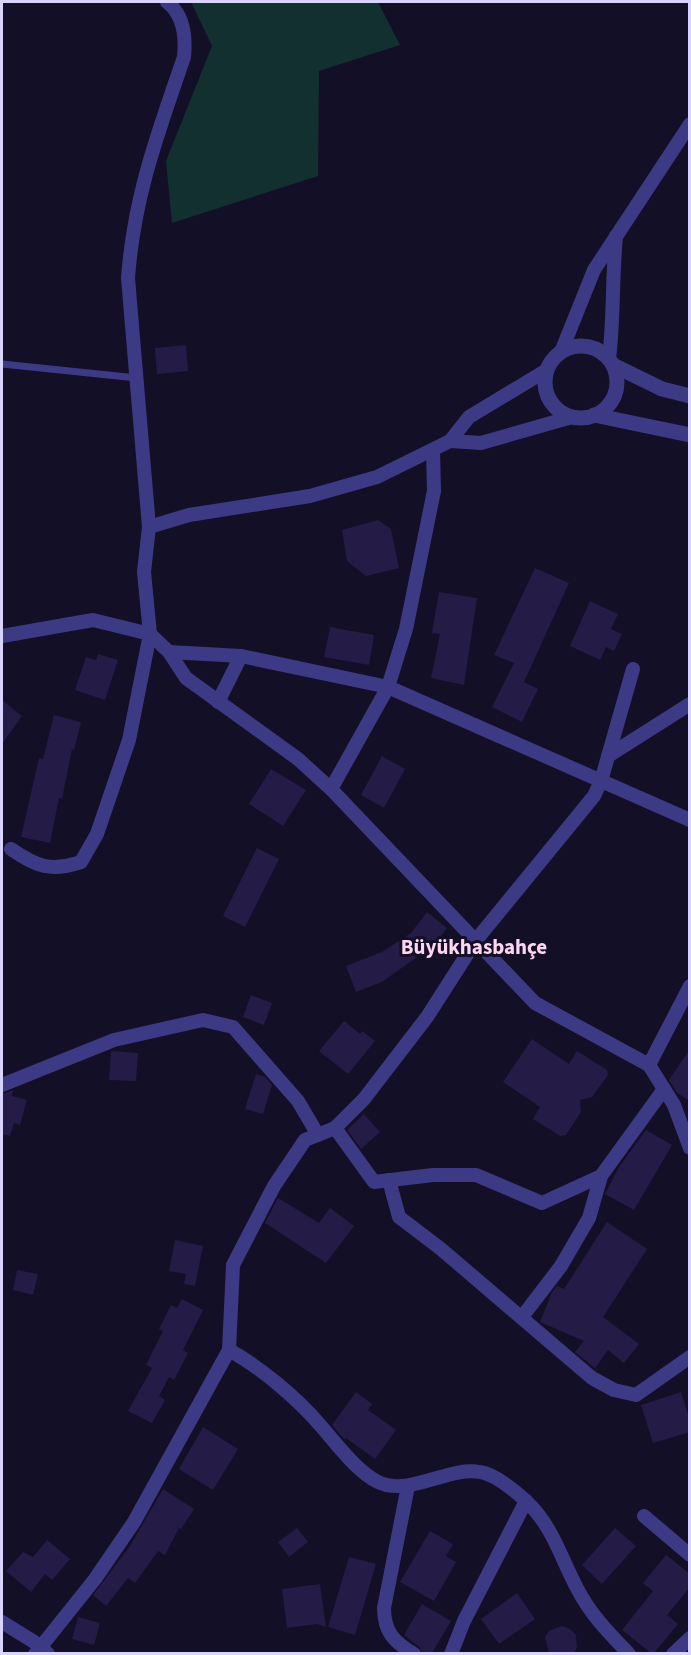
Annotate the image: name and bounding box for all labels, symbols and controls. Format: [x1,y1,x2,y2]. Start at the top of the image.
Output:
district label: Büyükhasbahçe [401,932,547,962]

